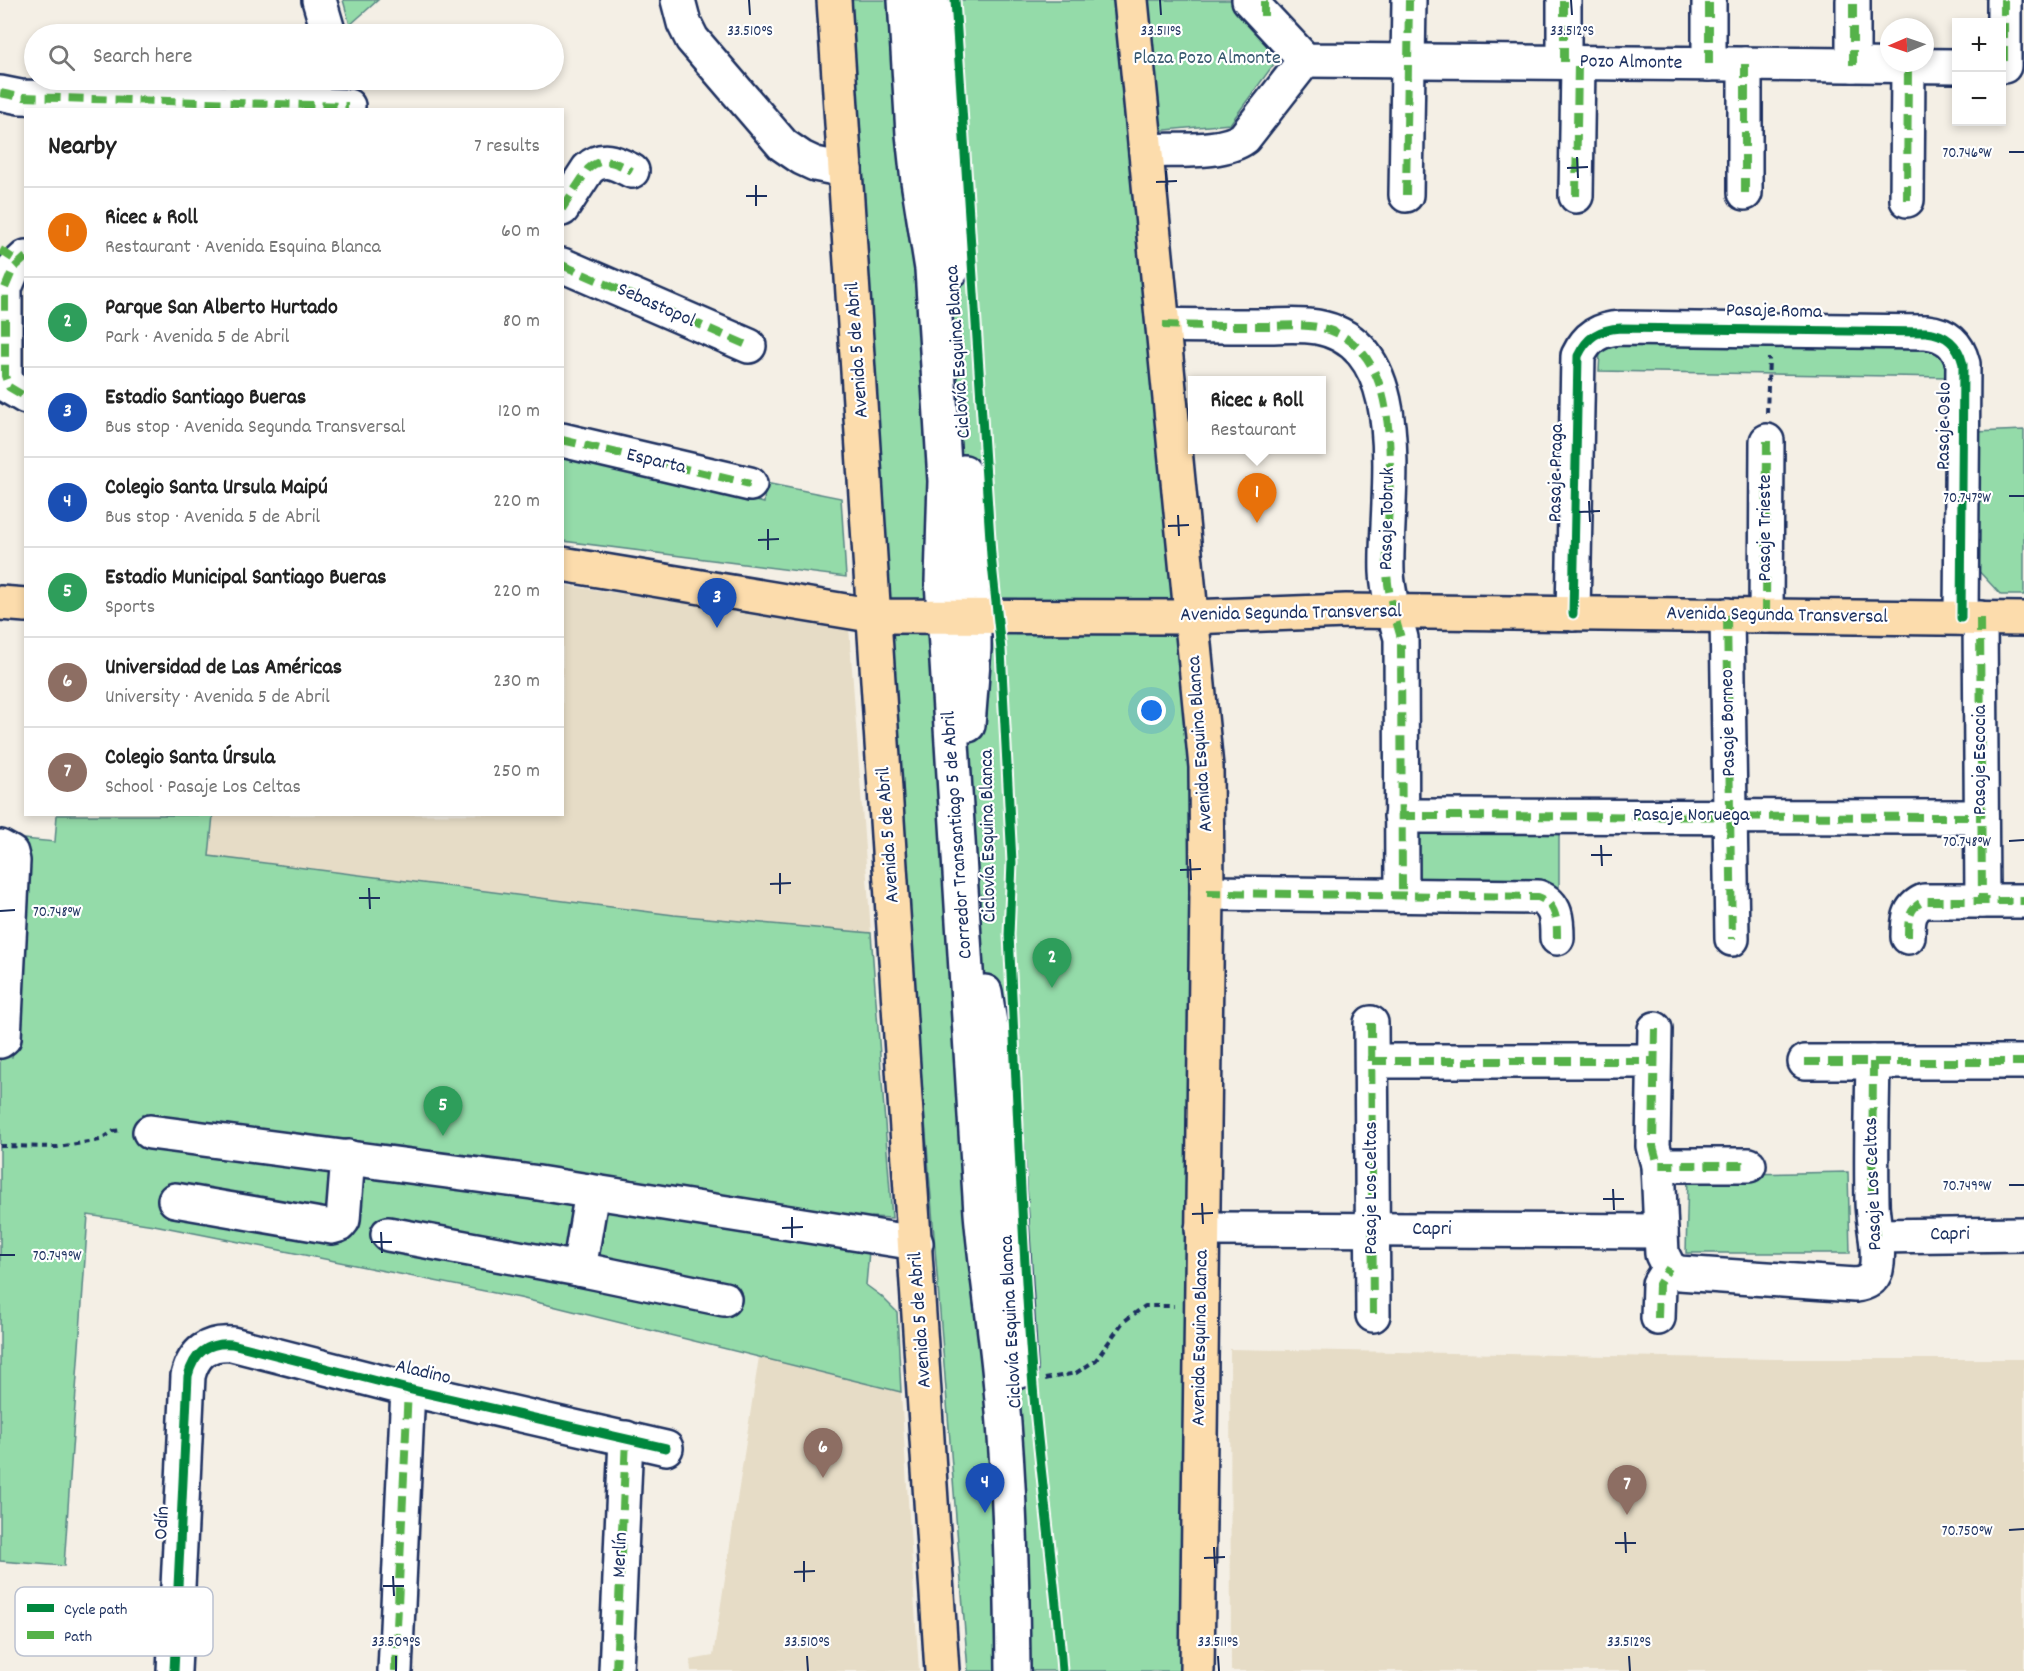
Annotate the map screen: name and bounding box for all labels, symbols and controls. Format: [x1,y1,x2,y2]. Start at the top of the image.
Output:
north arrow [1880,18,1934,72]
map controls [1952,18,2006,126]
button: + [1952,18,2006,72]
text: 33.510°S [727,21,773,43]
text: 33.511°S [1141,21,1181,43]
text: 33.512°S [1550,21,1594,43]
search box [24,24,564,90]
icon: search [45,41,78,74]
text: Search here [93,42,192,73]
park label: Plaza Pozo Almonte [1133,45,1281,73]
street label: Pozo Almonte [1579,48,1683,78]
button: − [1952,72,2006,126]
text: Nearby [48,129,116,166]
text: 7 results [474,133,540,161]
text: 70.746°W [1942,143,1992,165]
text: Ricec & Roll [105,203,198,234]
text: 1 [65,218,70,246]
text: 60 m [501,218,540,246]
text: Restaurant · Avenida Esquina Blanca [105,234,381,262]
street label: Ciclovía Esquina Blanca [939,264,979,439]
street label: Sebastopol [612,276,700,336]
street label: Avenida 5 de Abril [839,281,877,419]
text: Parque San Alberto Hurtado [105,293,338,324]
street label: Pasaje Roma [1725,297,1823,327]
text: 2 [63,308,72,336]
text: 80 m [503,308,540,336]
text: Park · Avenida 5 de Abril [105,324,289,352]
popup [1188,376,1326,454]
street label: Pasaje Oslo [1930,381,1960,470]
text: Estadio Santiago Bueras [105,383,306,414]
text: Ricec & Roll [1211,386,1303,417]
text: 3 [63,398,72,426]
text: 120 m [498,398,540,426]
text: Bus stop · Avenida Segunda Transversal [105,414,405,442]
text: Restaurant [1211,417,1296,445]
street label: Pasaje Praga [1542,423,1572,523]
street label: Esparta [623,442,689,483]
street label: Pasaje Tobruk [1373,467,1403,571]
text: Colegio Santa Ursula Maipú [105,473,328,504]
pin: 1 [1238,474,1276,523]
street label: Pasaje Trieste [1752,474,1780,582]
text: 4 [63,488,72,516]
text: 220 m [493,488,540,516]
text: 70.747°W [1943,488,1991,510]
text: Bus stop · Avenida 5 de Abril [105,504,320,532]
text: Estadio Municipal Santiago Bueras [105,563,386,594]
text: 5 [63,578,72,606]
text: 220 m [493,578,540,606]
pin: 3 [698,578,736,628]
text: Sports [105,594,155,622]
street label: Avenida Segunda Transversal [1180,598,1402,630]
street label: Avenida Segunda Transversal [1666,600,1888,632]
text: Universidad de Las Américas [105,653,342,684]
street label: Avenida Esquina Blanca [1181,654,1221,833]
text: 6 [63,668,72,696]
text: 230 m [493,668,540,696]
street label: Pasaje Borneo [1714,669,1744,777]
text: University · Avenida 5 de Abril [105,684,330,712]
your location [1137,696,1166,725]
street label: Pasaje Escocia [1967,704,1995,815]
street label: Corredor Transantiago 5 de Abril [935,710,981,960]
text: Colegio Santa Úrsula [105,743,275,774]
street label: Ciclovía Esquina Blanca [973,748,1005,923]
text: 7 [64,758,71,786]
text: 250 m [493,758,540,786]
street label: Avenida 5 de Abril [870,766,908,904]
text: School · Pasaje Los Celtas [105,774,301,802]
street label: Pasaje Noruega [1633,802,1750,830]
text: 70.748°W [1943,832,1991,854]
text: 70.748°W [33,902,81,924]
pin: 2 [1032,938,1072,988]
pin: 5 [424,1086,462,1136]
street label: Pasaje Los Celtas [1858,1117,1890,1251]
street label: Pasaje Los Celtas [1358,1121,1386,1255]
text: 70.749°W [1943,1176,1992,1198]
street label: Capri [1412,1216,1452,1244]
street label: Capri [1930,1221,1970,1249]
street label: Ciclovía Esquina Blanca [993,1234,1031,1409]
text: 70.749°W [33,1246,82,1268]
street label: Avenida Esquina Blanca [1185,1249,1217,1426]
street label: Avenida 5 de Abril [902,1251,940,1389]
street label: Aladino [392,1353,454,1393]
pin: 6 [804,1428,842,1478]
pin: 4 [966,1464,1004,1513]
pin: 7 [1608,1466,1646,1515]
street label: Odín [148,1505,178,1541]
text: 70.750°W [1942,1521,1993,1543]
street label: Merlín [606,1532,636,1578]
legend [15,1587,213,1656]
text: Cycle path [64,1599,127,1622]
text: Path [64,1626,92,1649]
text: 33.509°S [371,1632,421,1654]
text: 33.510°S [784,1632,830,1654]
text: 33.511°S [1198,1632,1238,1654]
text: 33.512°S [1607,1632,1651,1654]

